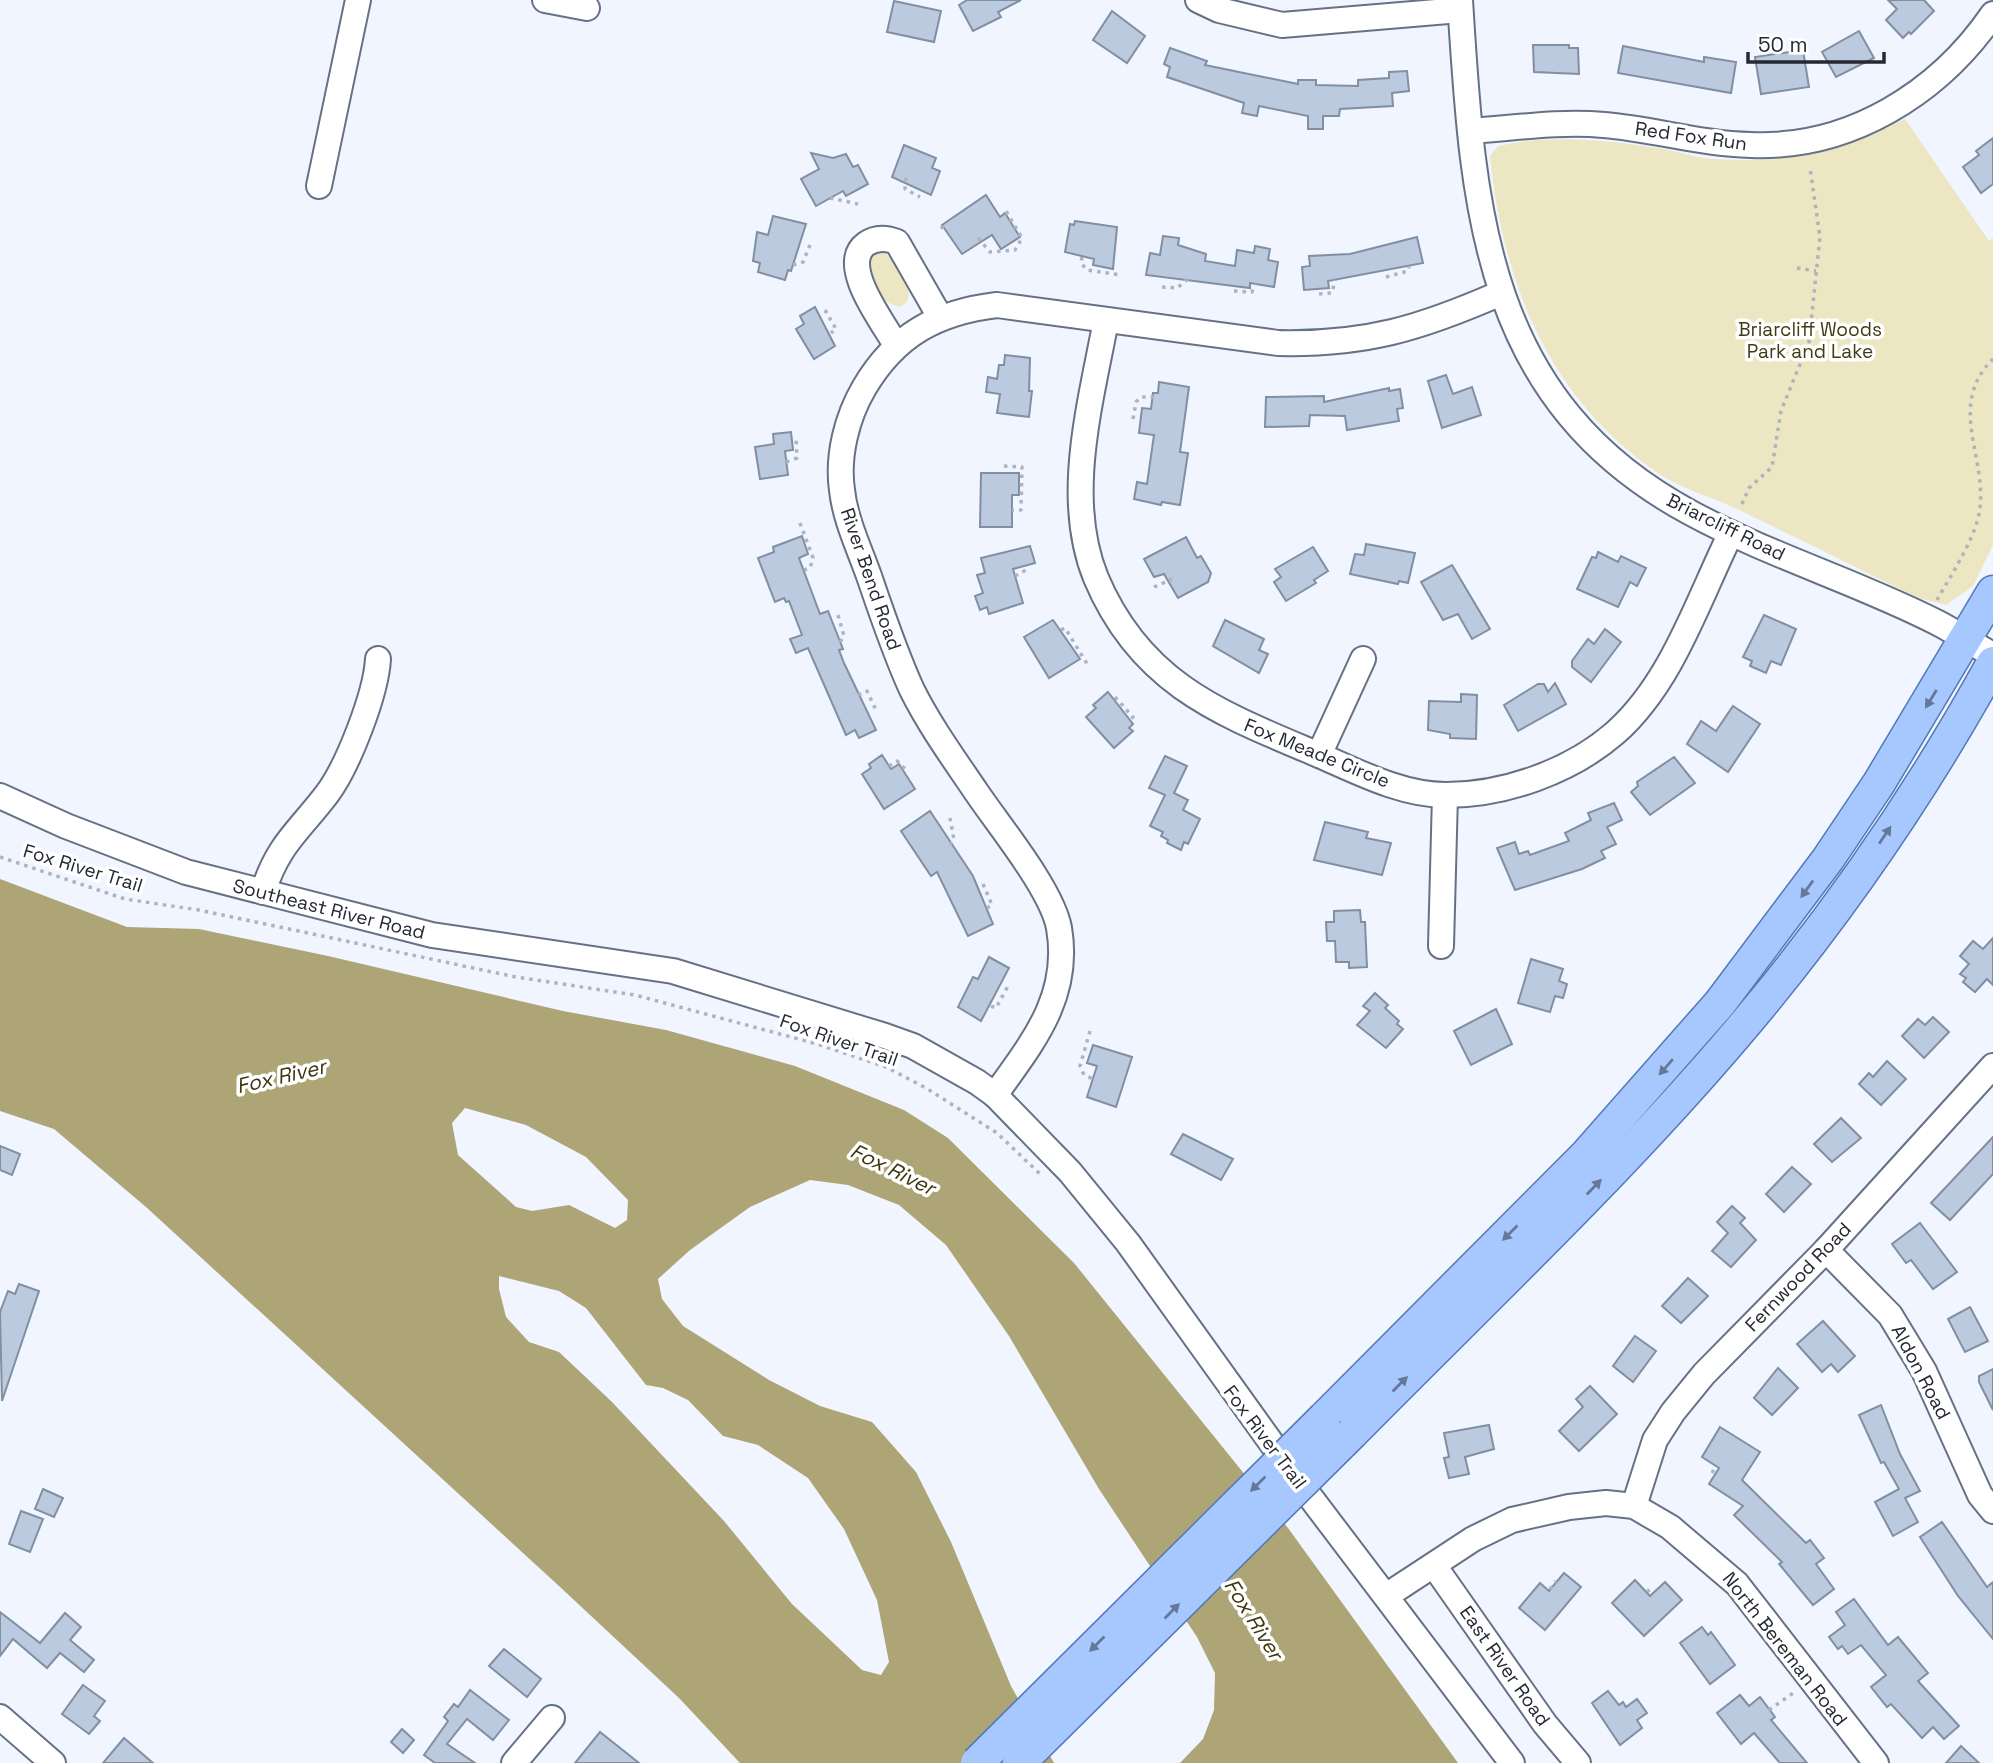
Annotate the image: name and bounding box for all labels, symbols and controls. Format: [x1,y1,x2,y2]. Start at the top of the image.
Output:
scale bar [1748,21,1884,65]
text: 50 m [1758,31,1808,58]
street label: Red Fox Run [1633,116,1749,156]
park label: Briarcliff Woods Park and Lake [1738,317,1882,364]
street label: Briarcliff Road [1663,488,1789,566]
street label: River Bend Road [835,504,907,654]
one-way arrow [1925,689,1938,708]
street label: Fox Meade Circle [1240,712,1394,794]
one-way arrow [1878,826,1892,844]
street label: Fox River Trail [20,838,146,898]
street label: Southeast River Road [230,873,428,945]
one-way arrow [1800,880,1814,898]
street label: Fox River Trail [777,1008,901,1072]
water label: Fox River [234,1052,330,1099]
one-way arrow [1658,1058,1674,1076]
water label: Fox River [846,1137,942,1202]
one-way arrow [1586,1179,1602,1196]
street label: Fernwood Road [1740,1217,1856,1337]
one-way arrow [1501,1224,1518,1241]
street label: Aldon Road [1886,1320,1956,1424]
one-way arrow [1392,1376,1408,1392]
street label: Fox River Trail [1218,1380,1312,1494]
one-way arrow [1250,1475,1267,1492]
street label: North Bereman Road [1717,1567,1853,1731]
water label: Fox River [1218,1573,1291,1666]
street label: East River Road [1454,1601,1556,1731]
one-way arrow [1163,1604,1180,1620]
one-way arrow [1089,1635,1106,1651]

